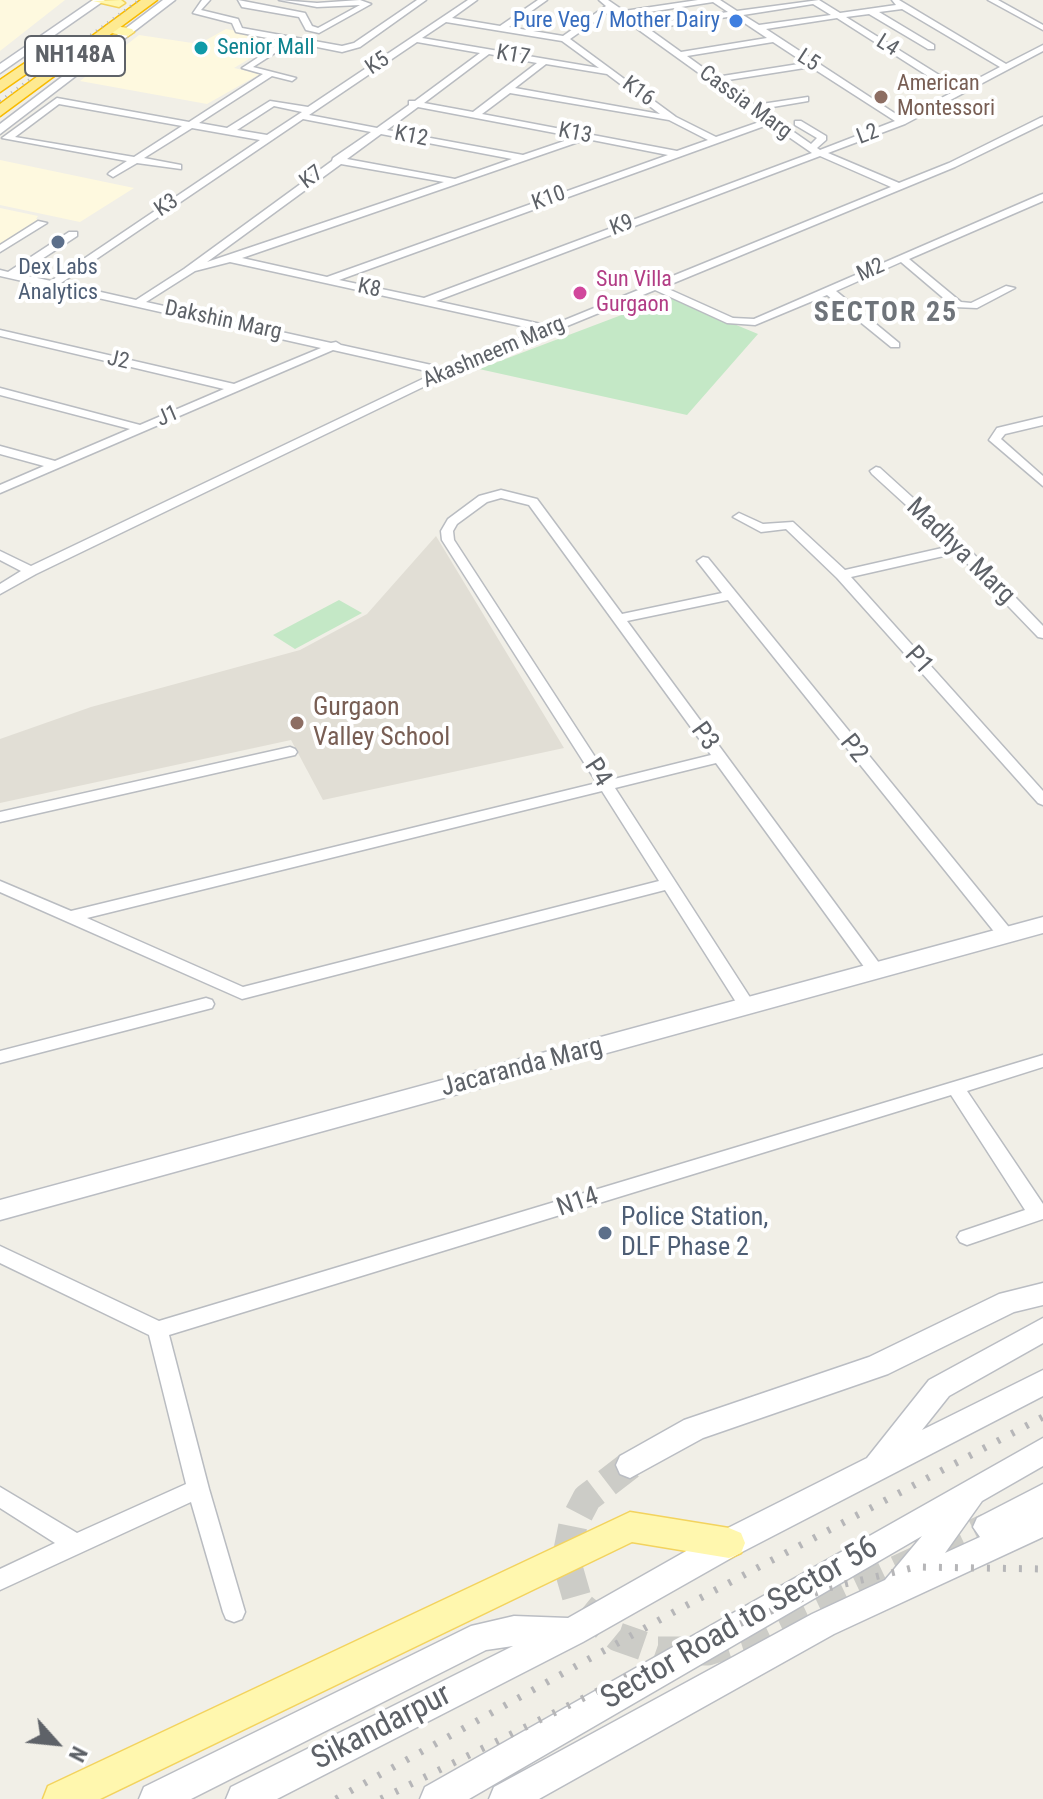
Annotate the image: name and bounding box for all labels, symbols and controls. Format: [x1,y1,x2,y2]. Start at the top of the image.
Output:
place label: Pure Veg / Mother Dairy [513,8,720,34]
marker: Pure Veg / Mother Dairy [727,12,745,30]
street label: L4 [871,29,903,63]
place label: Senior Mall [217,35,314,61]
road number: NH148A [25,36,125,76]
marker: Senior Mall [192,39,210,57]
street label: K17 [494,40,532,72]
street label: L5 [792,44,824,78]
street label: K5 [361,47,395,81]
street label: Cassia Marg [693,61,797,145]
street label: K16 [617,71,659,113]
place label: American Montessori [897,71,995,122]
marker: American Montessori [872,88,890,106]
street label: K13 [556,118,594,150]
street label: L2 [853,119,883,151]
street label: K12 [392,121,430,153]
street label: K7 [295,161,329,195]
street label: K10 [529,181,569,217]
street label: K3 [150,189,184,223]
street label: K9 [607,210,637,242]
marker: Dex Labs Analytics [49,233,67,251]
street label: M2 [853,253,889,289]
place label: Dex Labs Analytics [18,255,98,306]
place label: Sun Villa Gurgaon [596,267,672,318]
street label: K8 [355,274,383,304]
marker: Sun Villa Gurgaon [571,284,589,302]
street label: Dakshin Marg [162,296,284,346]
district label: SECTOR 25 [814,297,958,331]
street label: Akashneem Marg [419,311,569,395]
street label: J2 [105,346,131,376]
street label: J1 [153,401,183,433]
street label: Madhya Marg [899,492,1021,612]
street label: P1 [897,640,939,682]
place label: Gurgaon Valley School [313,692,450,754]
marker: Gurgaon Valley School [288,714,306,732]
street label: P3 [683,717,725,757]
street label: P2 [832,729,874,769]
street label: P4 [576,753,618,793]
street label: Jacaranda Marg [438,1031,606,1105]
street label: N14 [553,1181,603,1225]
place label: Police Station, DLF Phase 2 [621,1202,768,1264]
marker: Police Station, DLF Phase 2 [596,1224,614,1242]
street label: Sector Road to Sector 56 [595,1529,885,1719]
street label: Sikandarpur [306,1677,458,1779]
north arrow [16,1703,96,1783]
text: N [64,1742,92,1766]

